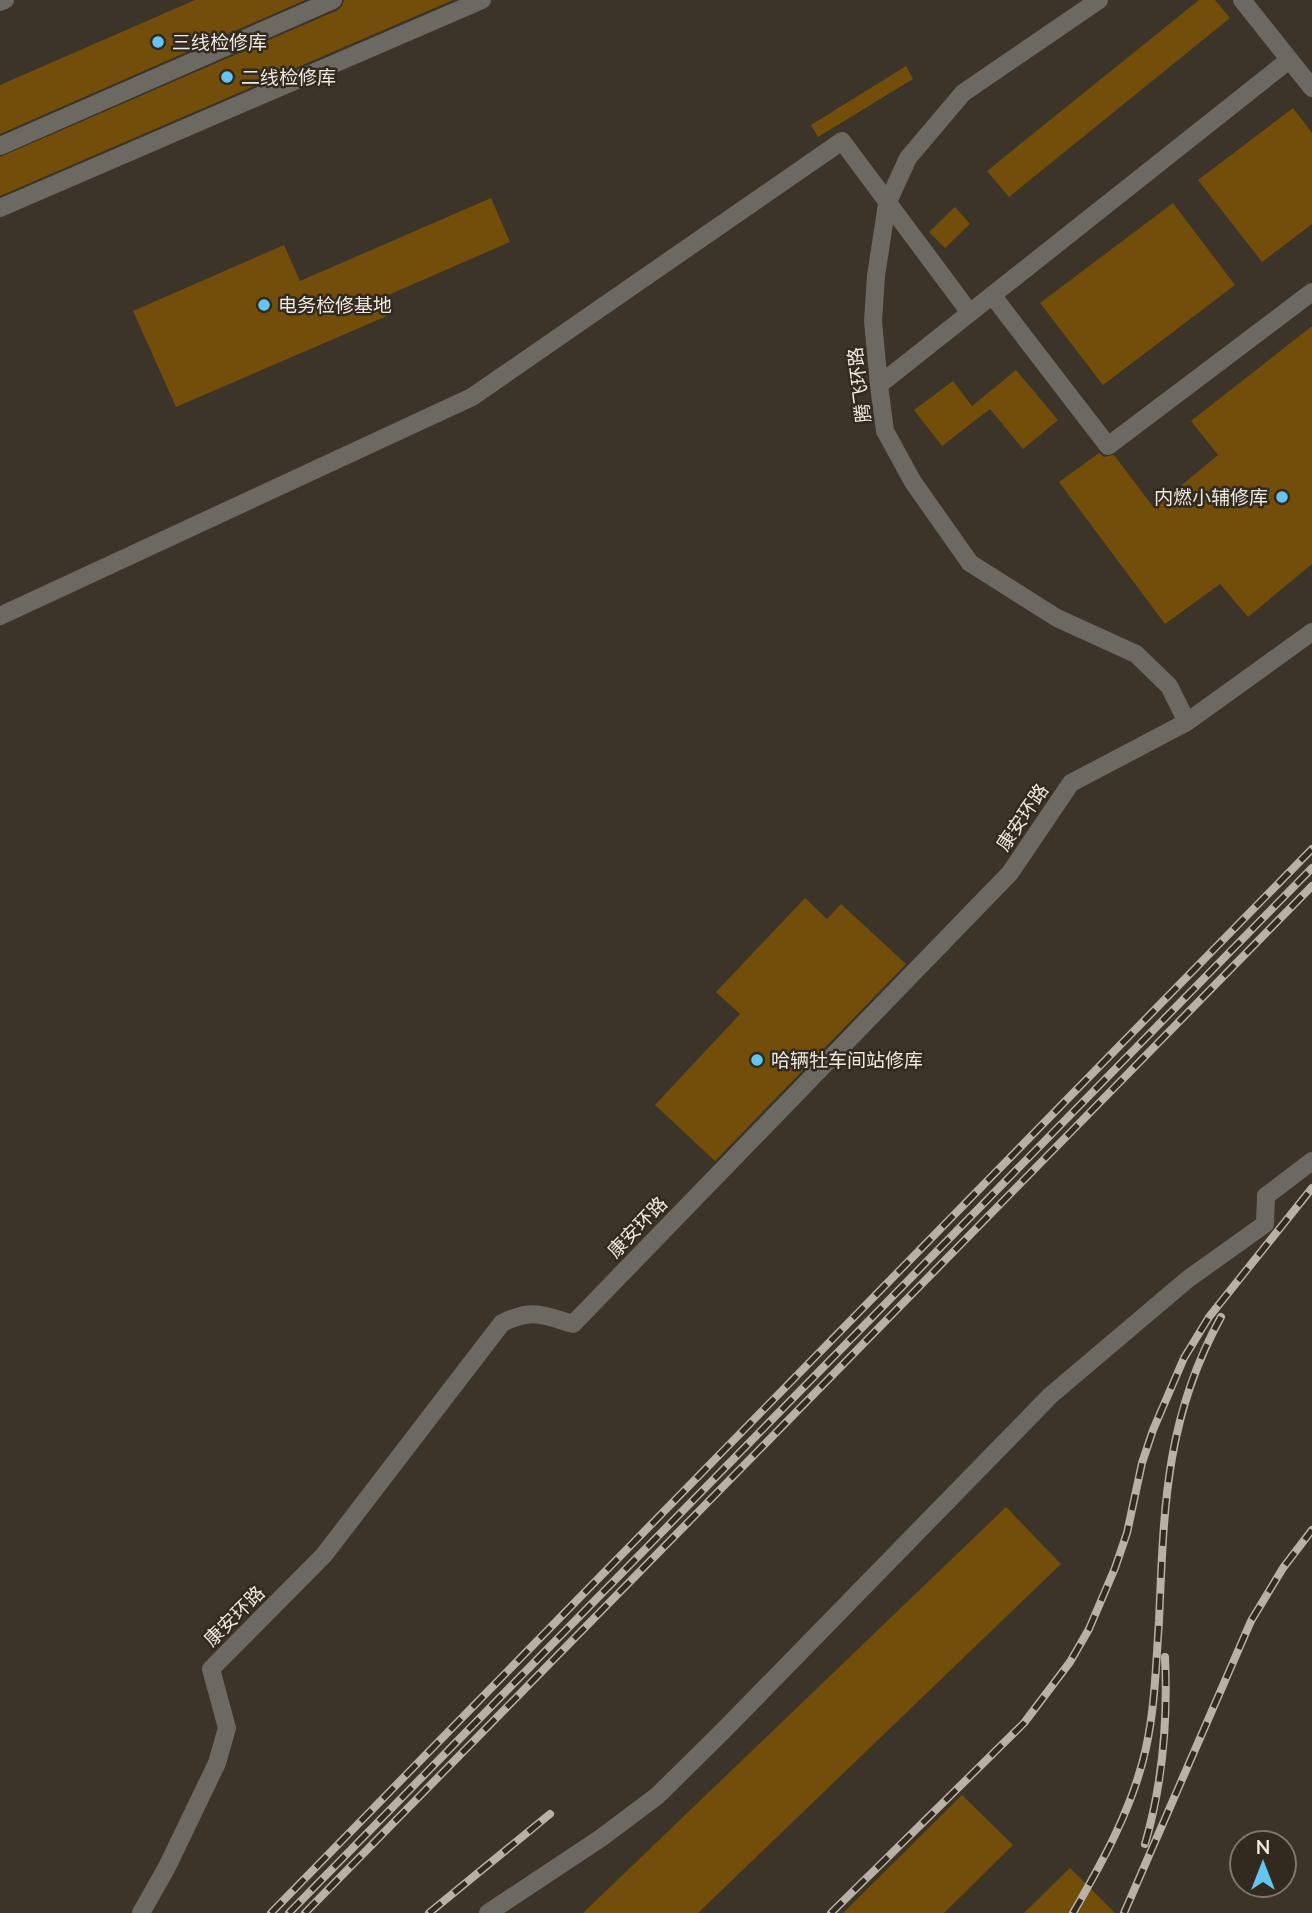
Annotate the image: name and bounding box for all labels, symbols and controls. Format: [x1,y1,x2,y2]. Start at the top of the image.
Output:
place label: 三线检修库 [172,30,267,53]
marker: 三线检修库 [150,34,166,50]
place label: 二线检修库 [241,65,336,88]
marker: 二线检修库 [219,69,235,85]
place label: 电务检修基地 [278,293,392,316]
marker: 电务检修基地 [256,297,272,313]
street label: 腾飞环路 [842,346,875,424]
place label: 内燃小辅修库 [1154,485,1268,508]
marker: 内燃小辅修库 [1274,489,1290,505]
street label: 康安环路 [991,779,1052,855]
place label: 哈辆牡车间站修库 [771,1048,923,1071]
marker: 哈辆牡车间站修库 [749,1052,765,1068]
street label: 康安环路 [602,1191,671,1262]
street label: 康安环路 [199,1581,269,1651]
north arrow [1228,1829,1298,1899]
text: N [1256,1835,1270,1858]

